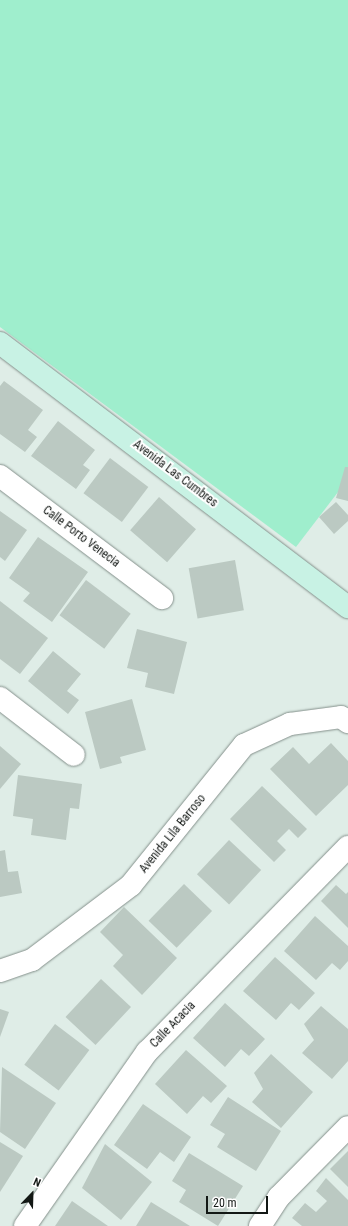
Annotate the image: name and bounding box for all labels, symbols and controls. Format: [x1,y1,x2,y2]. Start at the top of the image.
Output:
street label: Avenida Las Cumbres [130,437,220,511]
street label: Calle Porto Venecia [40,503,122,571]
street label: Avenida Lila Barroso [137,792,209,876]
street label: Calle Acacia [147,999,199,1051]
north arrow [12,1174,52,1214]
text: N [31,1175,43,1190]
scale bar [208,1188,270,1214]
text: 20 m [213,1196,237,1210]

